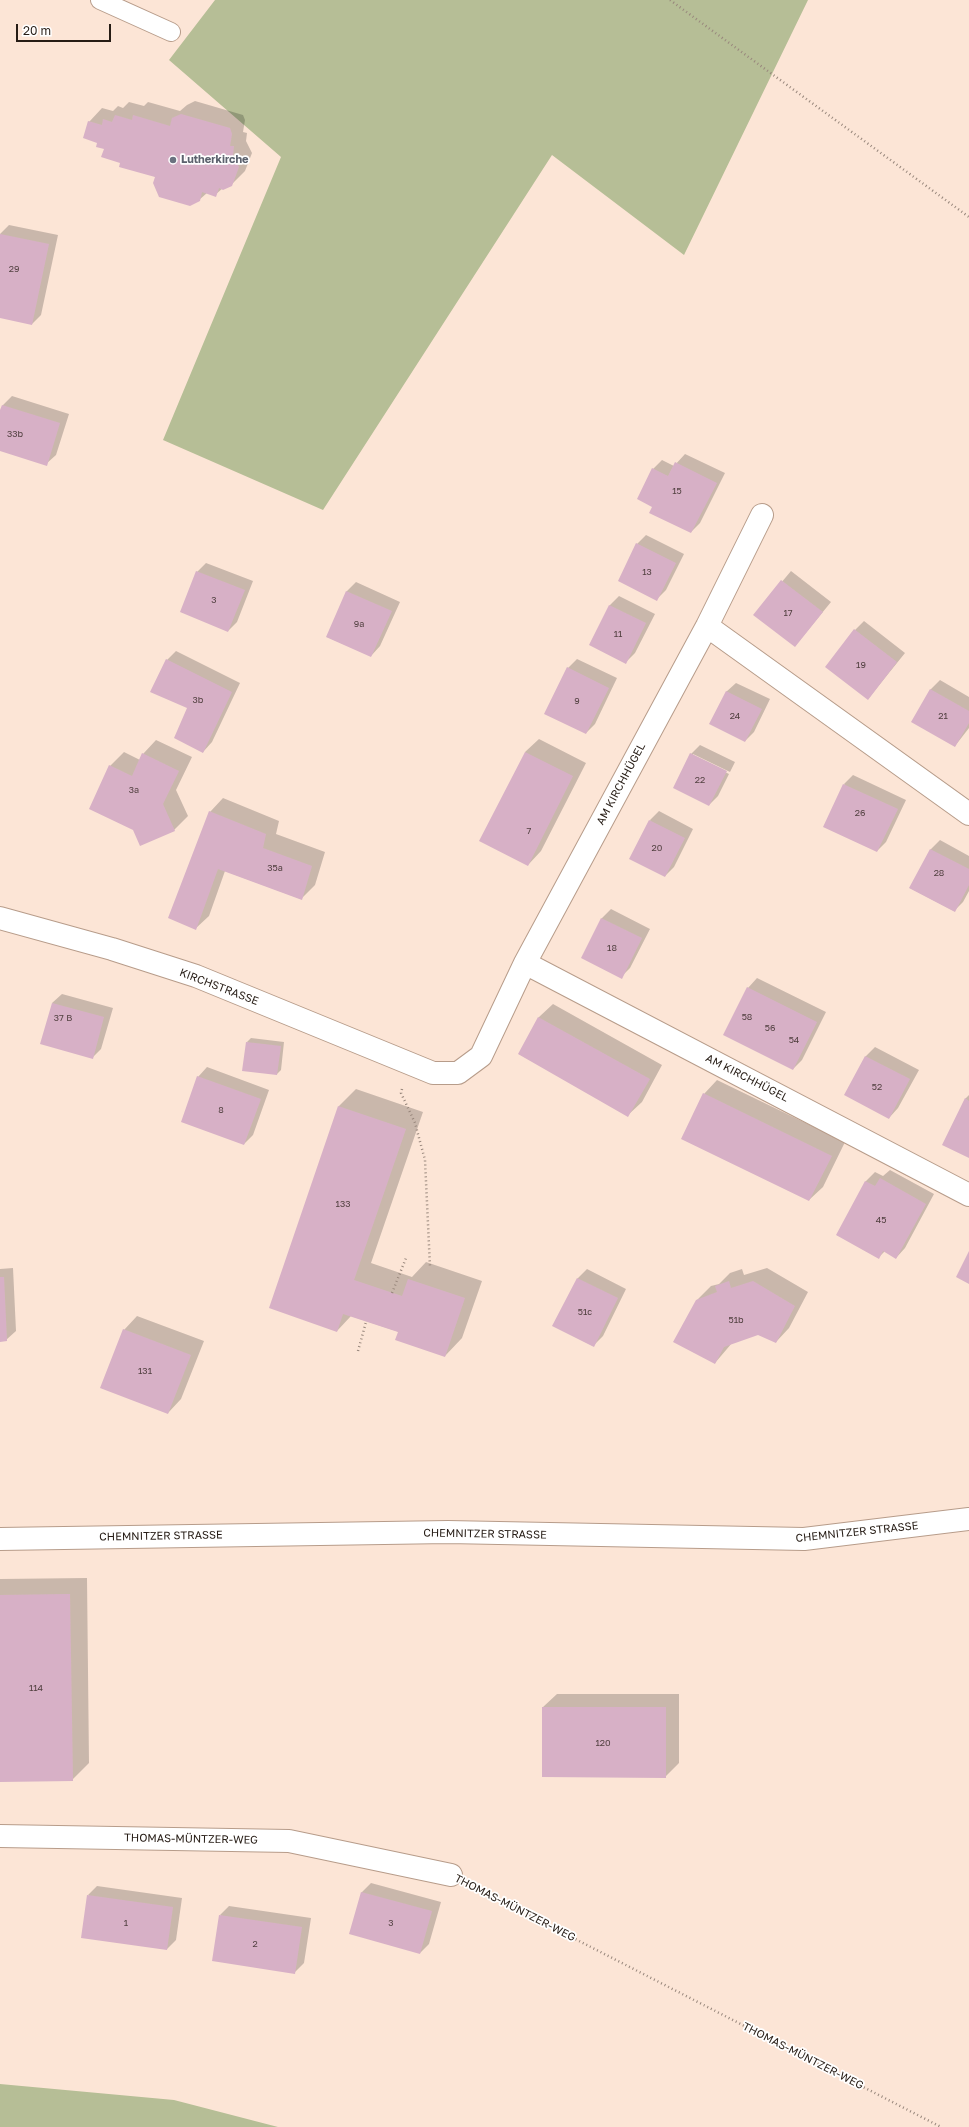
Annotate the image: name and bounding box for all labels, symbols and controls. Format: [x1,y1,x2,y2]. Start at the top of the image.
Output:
scale bar [18,16,113,42]
text: 20 m [23,23,51,38]
place label: Lutherkirche [181,153,249,167]
marker: Lutherkirche [168,155,178,165]
house number: 29 [9,264,19,274]
house number: 33b [7,429,23,439]
house number: 15 [672,486,682,496]
house number: 13 [642,567,652,577]
house number: 3 [211,595,217,605]
house number: 17 [783,608,793,618]
house number: 9a [354,619,364,629]
house number: 11 [614,629,622,639]
house number: 19 [856,660,866,670]
house number: 3b [193,695,203,705]
house number: 9 [574,696,580,706]
house number: 24 [730,711,740,721]
house number: 21 [938,711,948,721]
street label: AM KIRCHHÜGEL [594,741,648,827]
house number: 22 [695,775,705,785]
house number: 3a [129,785,139,795]
house number: 26 [855,808,865,818]
house number: 7 [527,826,531,836]
house number: 20 [652,843,662,853]
house number: 35a [267,863,283,873]
house number: 28 [934,868,944,878]
house number: 18 [607,943,617,953]
street label: KIRCHSTRASSE [178,966,260,1008]
house number: 58 [742,1012,752,1022]
house number: 37 B [54,1013,72,1023]
house number: 56 [765,1023,775,1033]
house number: 54 [789,1035,799,1045]
street label: AM KIRCHHÜGEL [703,1051,791,1105]
house number: 52 [872,1082,882,1092]
house number: 8 [218,1105,224,1115]
house number: 133 [336,1199,350,1209]
house number: 45 [876,1215,886,1225]
house number: 51c [578,1307,592,1317]
house number: 51b [728,1315,744,1325]
house number: 131 [138,1366,152,1376]
street label: CHEMNITZER STRASSE [795,1519,919,1545]
street label: CHEMNITZER STRASSE [423,1526,547,1542]
street label: CHEMNITZER STRASSE [99,1528,223,1544]
house number: 114 [29,1683,43,1693]
house number: 120 [595,1738,611,1748]
street label: THOMAS-MÜNTZER-WEG [124,1831,258,1847]
street label: THOMAS-MÜNTZER-WEG [452,1872,578,1944]
house number: 1 [124,1918,128,1928]
house number: 3 [388,1918,394,1928]
house number: 2 [252,1939,258,1949]
street label: THOMAS-MÜNTZER-WEG [740,2020,866,2092]

